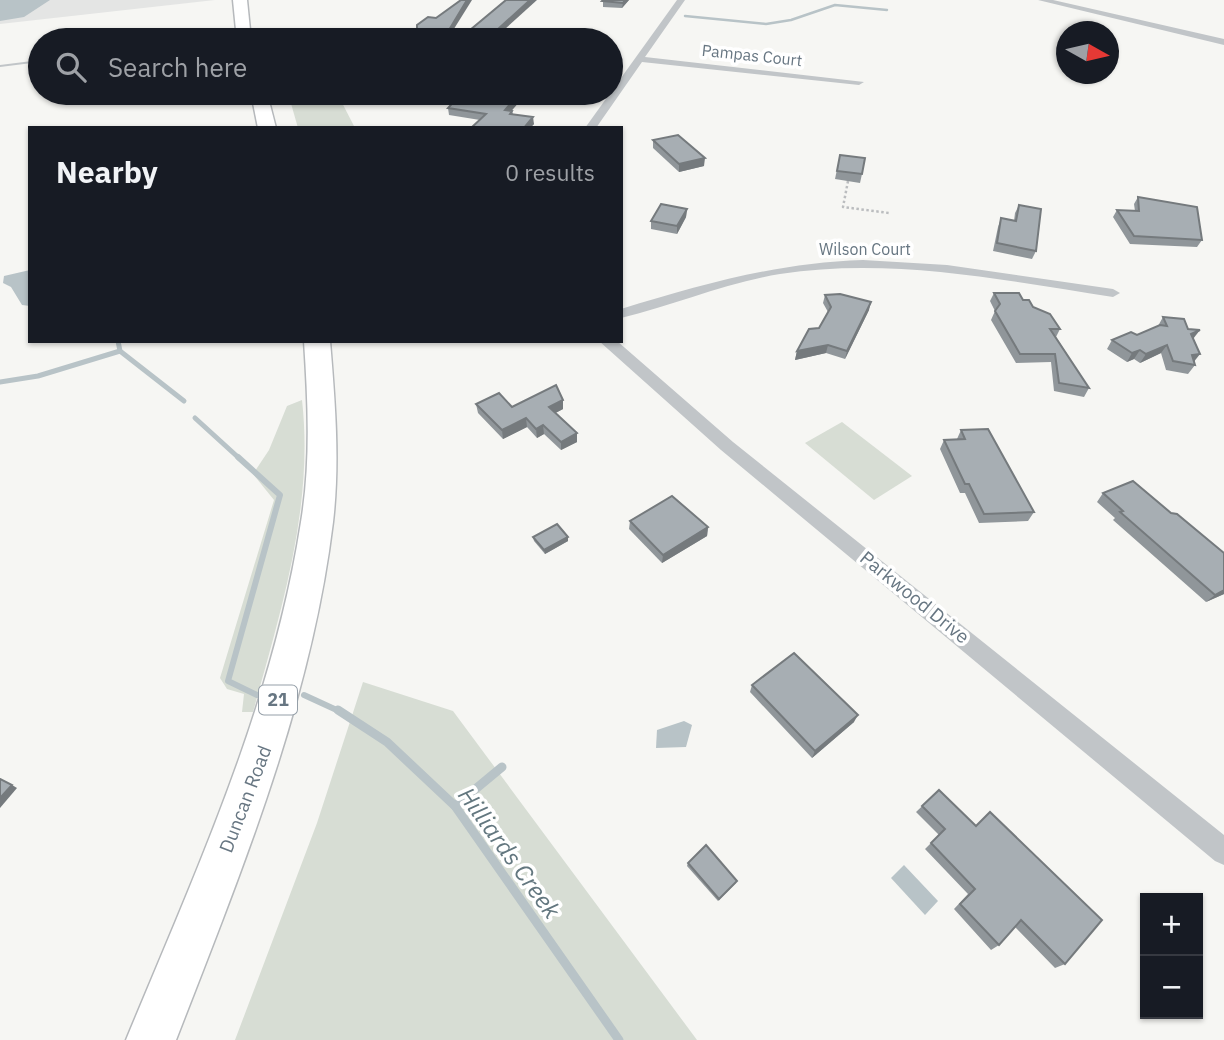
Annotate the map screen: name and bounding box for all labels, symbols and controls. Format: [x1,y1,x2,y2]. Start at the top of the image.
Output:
north arrow [1056,21,1119,84]
search box [28,28,623,105]
street label: Pampas Court [701,40,803,70]
icon: search [52,48,90,86]
text: Search here [108,50,247,84]
text: Nearby [56,152,158,191]
text: 0 results [505,157,595,187]
street label: Wilson Court [819,239,911,259]
street label: Parkwood Drive [855,546,975,648]
road number: 21 [259,686,297,714]
street label: Duncan Road [214,742,276,856]
water label: Hilliards Creek [451,780,569,925]
map controls [1140,893,1203,1019]
button: + [1140,893,1203,956]
button: − [1140,956,1203,1019]

